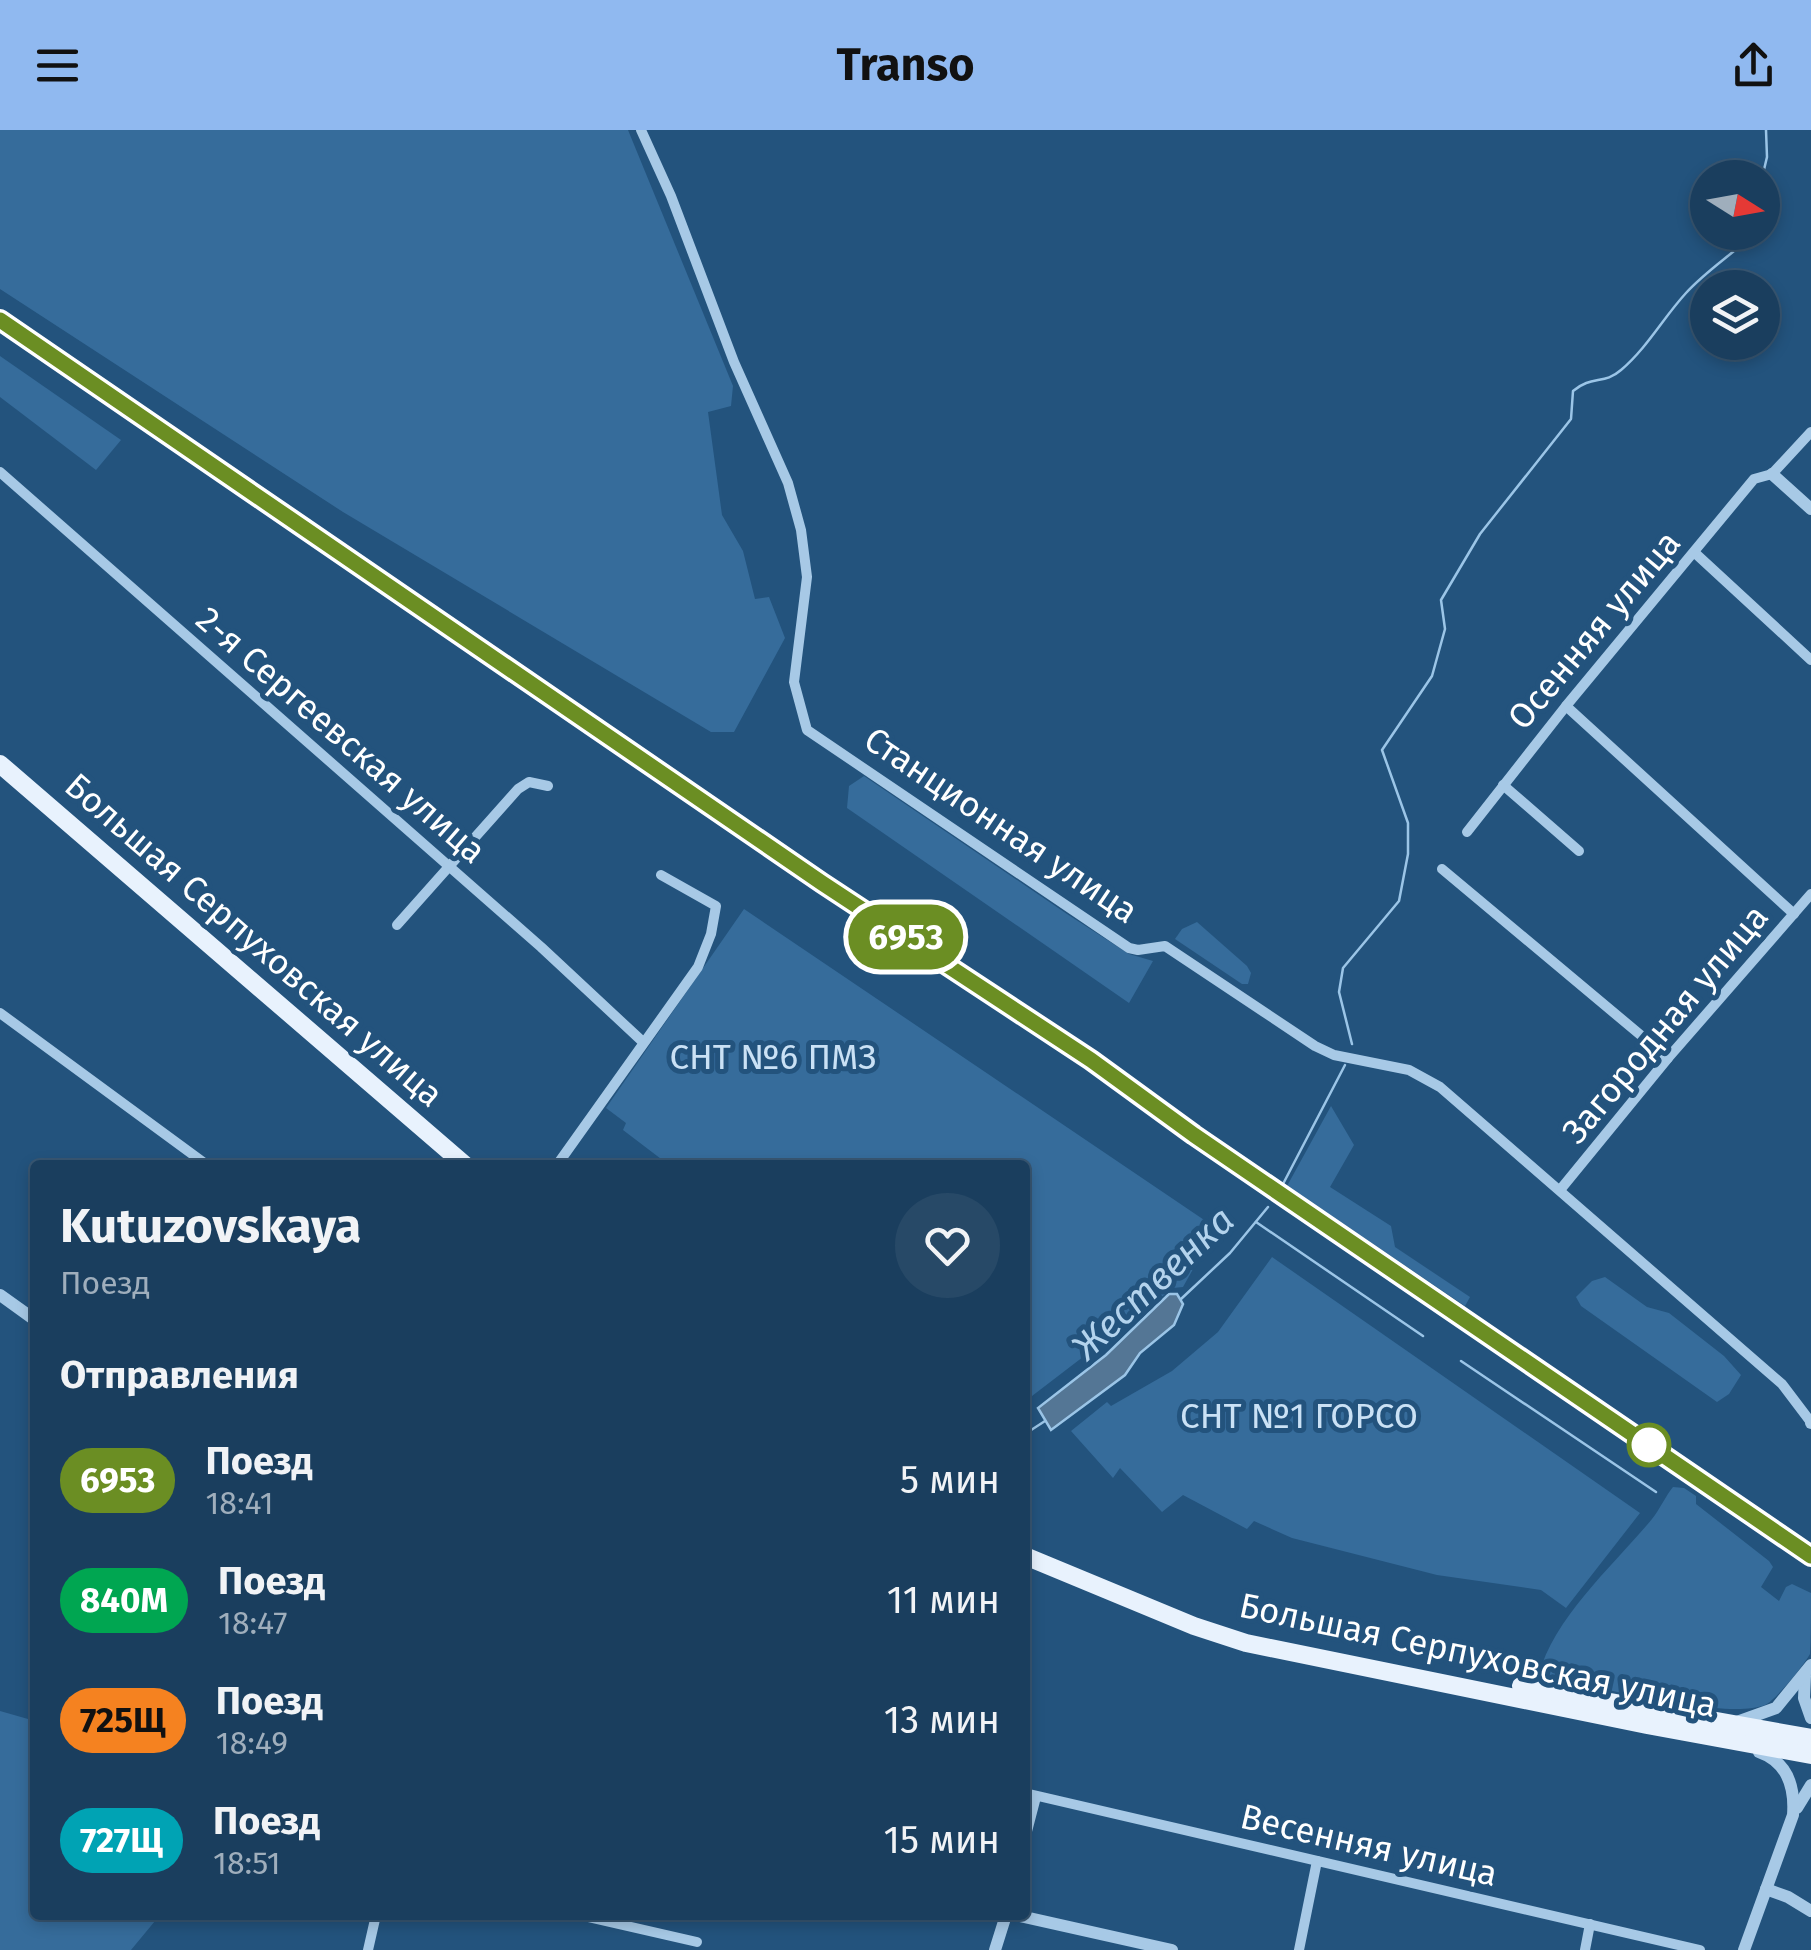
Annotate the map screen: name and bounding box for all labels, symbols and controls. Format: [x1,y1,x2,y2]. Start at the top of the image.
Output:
icon: menu [30,38,85,93]
text: Transo [836,38,975,92]
icon: share [1726,38,1781,93]
north arrow [1690,160,1780,250]
map controls [1690,160,1780,360]
button: layers [1690,270,1780,360]
street label: Осенняя улица [1499,522,1689,738]
street label: 2-я Сергеевская улица [188,598,494,872]
street label: Станционная улица [856,718,1146,932]
street label: Большая Серпуховская улица [57,764,451,1116]
street label: Загородная улица [1553,896,1777,1152]
line badge: 6953 [836,904,976,970]
text: 6953 [868,916,944,958]
park label: СНТ №6 ПМЗ [669,1036,877,1078]
button: heart [895,1193,1000,1298]
text: Kutuzovskaya [60,1197,361,1255]
water label: Жественка [1062,1197,1243,1370]
text: Поезд [60,1264,150,1302]
text: Отправления [60,1352,299,1398]
park label: СНТ №1 ГОРСО [1180,1395,1418,1437]
unlabelled marker [1628,1424,1670,1466]
text: Поезд [205,1438,313,1484]
text: 5 мин [900,1457,1000,1503]
text: 6953 [80,1459,155,1501]
text: 18:41 [205,1484,274,1522]
text: Поезд [218,1558,325,1604]
text: 11 мин [887,1577,1000,1623]
text: 840М [80,1579,168,1621]
street label: Большая Серпуховская улица [1236,1584,1720,1726]
text: 18:47 [218,1604,288,1642]
text: Поезд [216,1678,323,1724]
text: 13 мин [884,1697,1000,1743]
text: 725Щ [80,1699,166,1741]
text: 18:49 [216,1724,288,1762]
street label: Весенняя улица [1236,1795,1502,1895]
text: Поезд [213,1798,320,1844]
text: 15 мин [884,1817,1000,1863]
text: 727Щ [80,1819,163,1861]
text: 18:51 [213,1844,281,1882]

